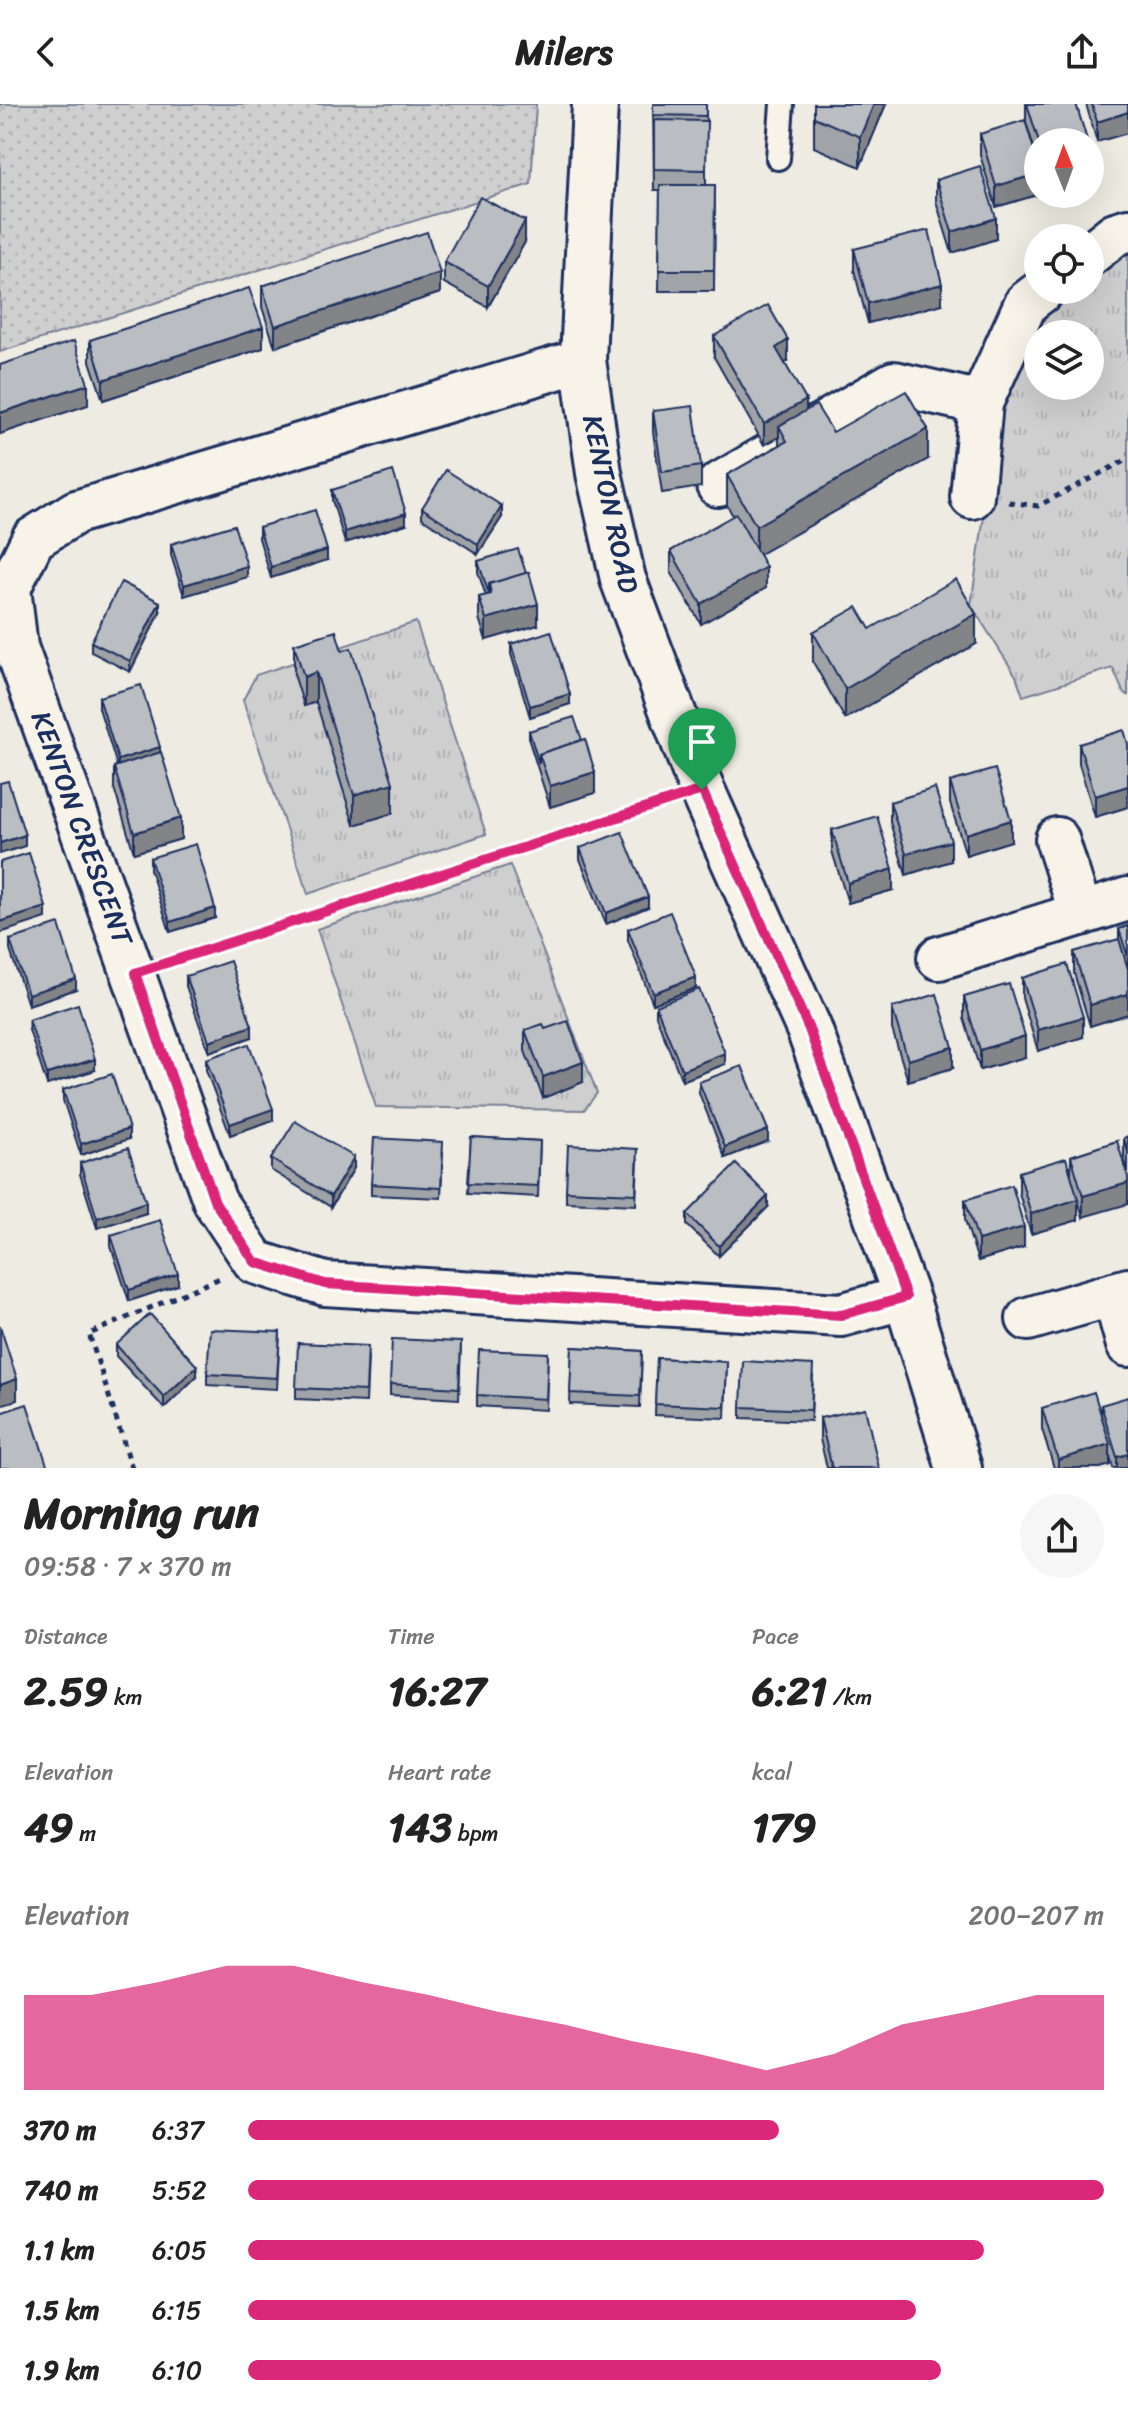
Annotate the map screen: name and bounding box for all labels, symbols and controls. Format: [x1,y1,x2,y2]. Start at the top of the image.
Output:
text: Milers [515,20,613,84]
icon: back [24,30,68,74]
icon: share [1060,30,1104,74]
north arrow [1024,128,1104,208]
map controls [1024,128,1104,400]
button: locate [1024,224,1104,304]
button: layers [1024,320,1104,400]
street label: KENTON ROAD [568,410,654,598]
street label: KENTON CRESCENT [17,704,148,954]
pin [668,708,736,790]
icon: arrive [680,720,724,764]
text: Morning run [24,1474,259,1552]
button: share [1020,1494,1104,1578]
text: 09:58 · 7 × 370 m [24,1543,231,1589]
text: Distance [24,1617,108,1656]
text: Time [388,1617,435,1656]
text: Pace [752,1617,799,1656]
text: 2.59 [24,1656,108,1727]
text: 16:27 [388,1656,486,1727]
text: 6:21 [752,1656,827,1727]
text: km [108,1678,142,1717]
text: /km [827,1678,872,1717]
text: Elevation [24,1753,113,1792]
text: Heart rate [388,1753,491,1792]
text: kcal [752,1753,792,1792]
text: 49 [24,1792,74,1863]
text: 143 [388,1792,452,1863]
text: 179 [752,1792,817,1863]
text: m [74,1814,96,1853]
text: bpm [452,1814,498,1853]
text: Elevation [24,1892,129,1938]
text: 200–207 m [968,1892,1104,1938]
text: 370 m [24,2107,96,2153]
text: 6:37 [152,2107,204,2153]
text: 740 m [24,2167,98,2213]
text: 5:52 [152,2167,207,2213]
text: 1.1 km [24,2227,95,2273]
text: 6:05 [152,2227,207,2273]
text: 1.5 km [24,2287,99,2333]
text: 6:15 [152,2287,202,2333]
text: 1.9 km [24,2347,100,2393]
text: 6:10 [152,2347,202,2393]

